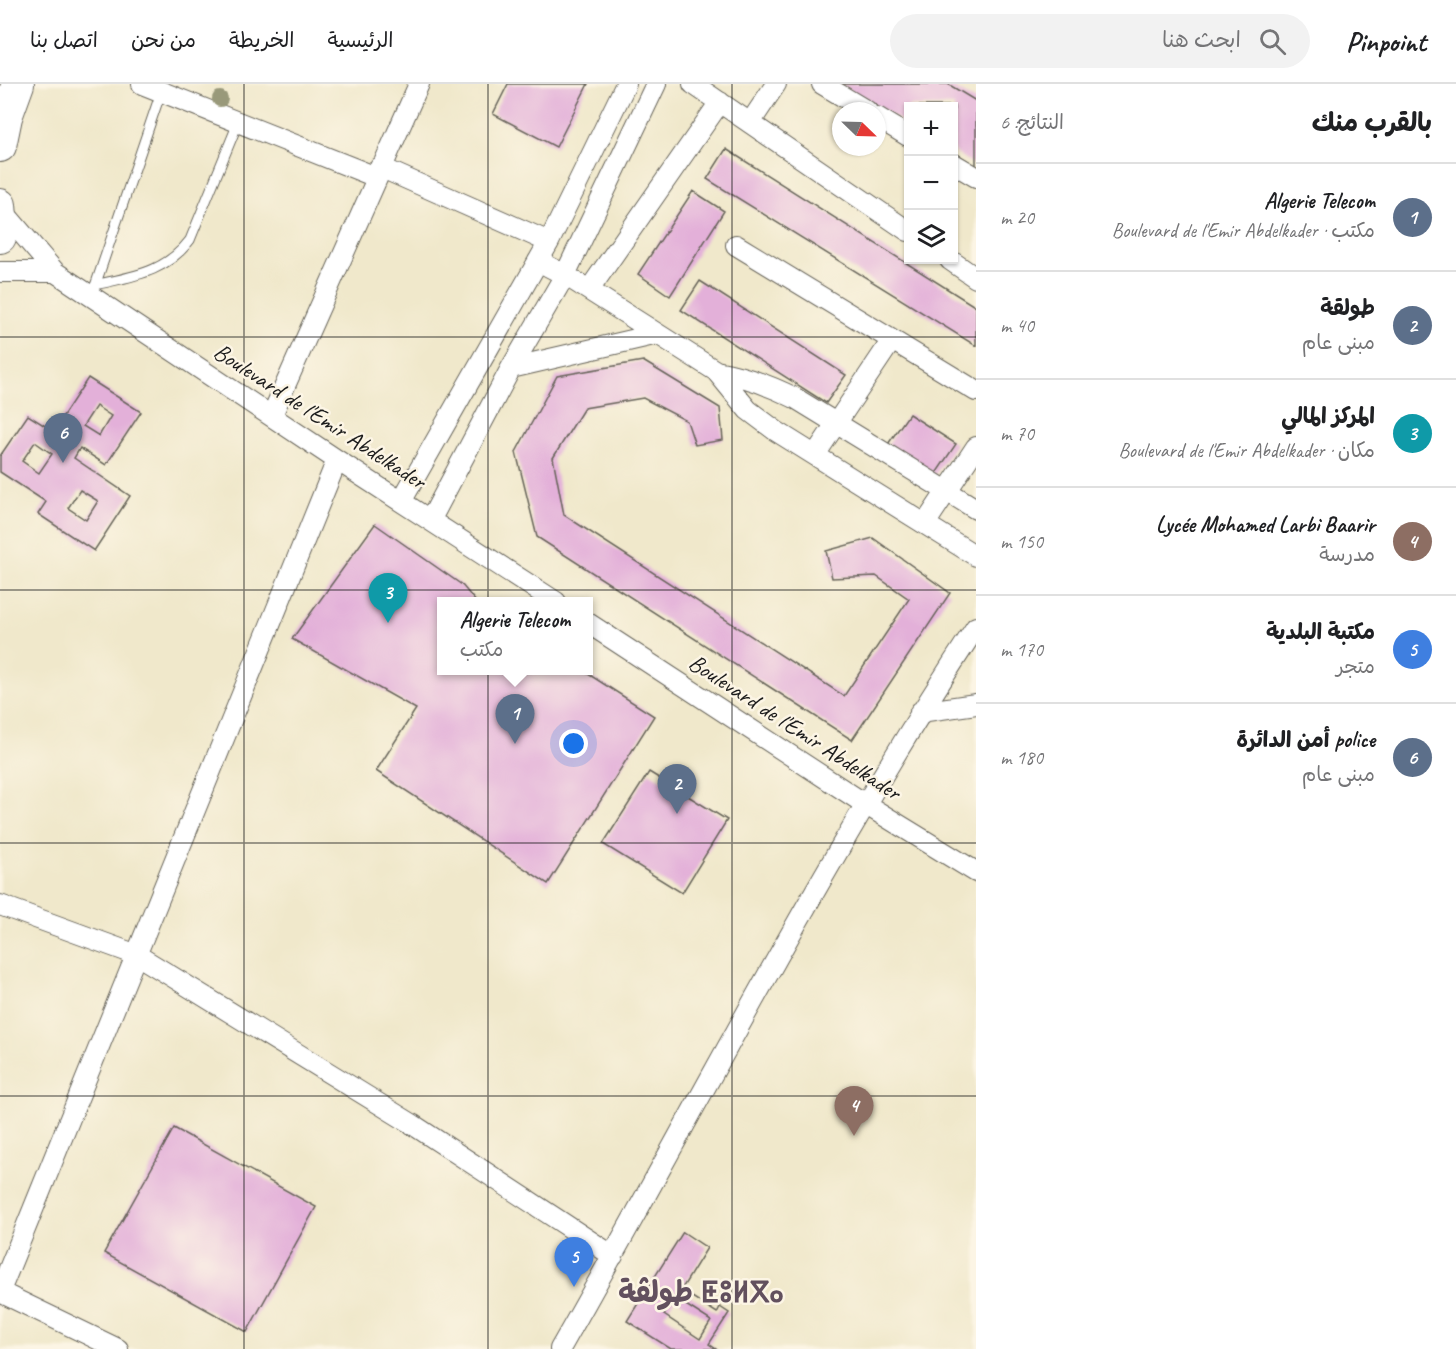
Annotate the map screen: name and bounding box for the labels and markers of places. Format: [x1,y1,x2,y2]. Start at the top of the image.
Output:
pin: 6 [44,414,82,463]
pin: 3 [368,574,408,623]
pin: 1 [496,694,534,744]
pin: 2 [658,764,696,814]
pin: 4 [834,1086,874,1136]
pin: 5 [554,1238,594,1287]

